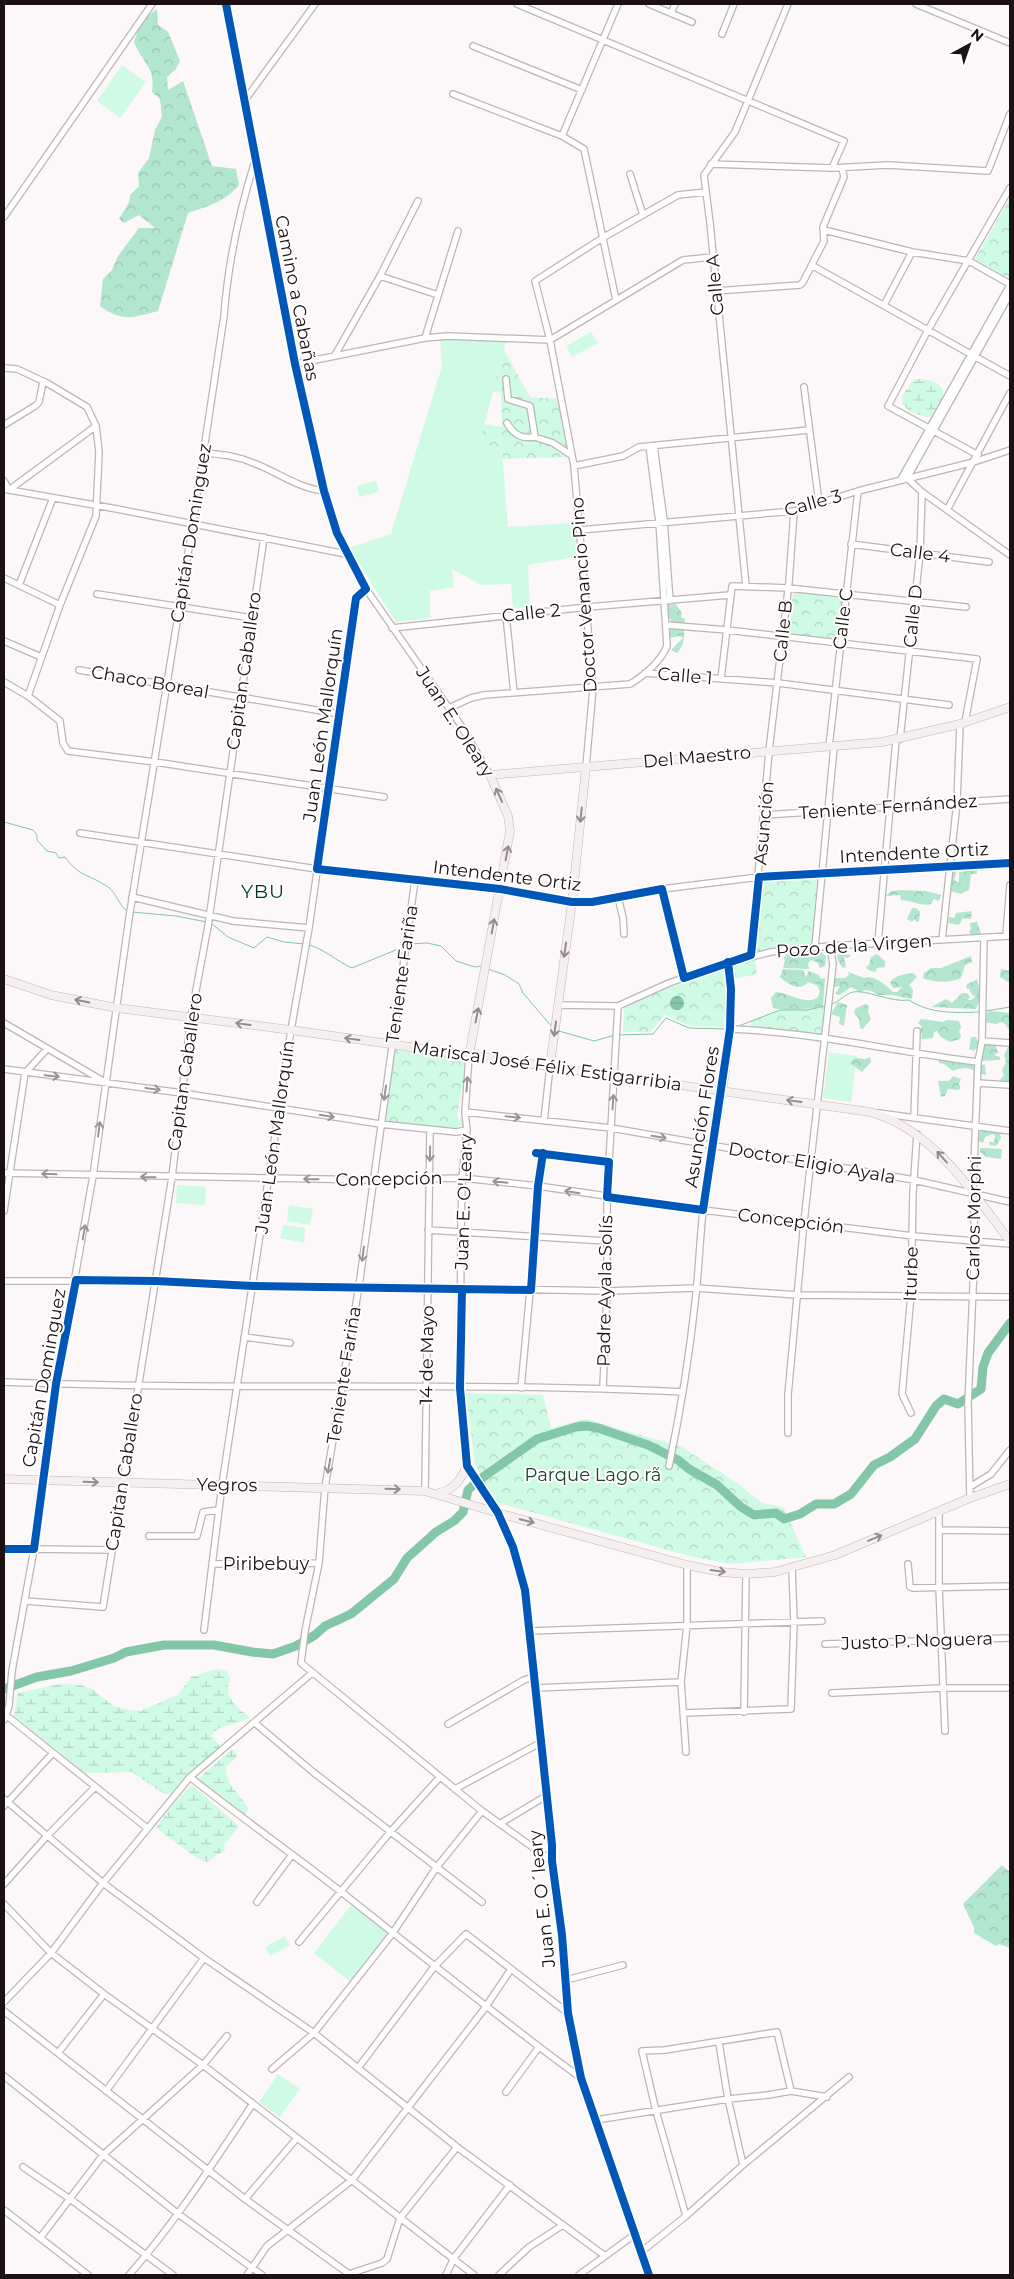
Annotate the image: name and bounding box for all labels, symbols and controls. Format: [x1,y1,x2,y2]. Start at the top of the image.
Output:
north arrow [944,20,994,70]
text: N [967,25,987,46]
street label: Camino a Cabañas [270,213,324,383]
street label: Calle A [701,253,729,317]
street label: Capitán Dominguez [166,442,216,624]
street label: Calle 3 [782,485,844,521]
street label: Doctor Venancio Pino [566,496,602,694]
street label: Calle 4 [889,538,951,568]
street label: Calle D [899,583,927,649]
street label: Calle C [828,587,858,651]
street label: Capitan Caballero [222,591,266,751]
street label: Calle 2 [501,599,561,627]
street label: Calle B [769,599,797,663]
street label: Juan León Mallorquín [298,627,347,824]
street label: Chaco Boreal [89,661,211,703]
street label: Juan E. Oleary [411,662,499,782]
street label: Calle 1 [657,663,713,689]
street label: Del Maestro [642,741,752,773]
street label: Asunción [749,780,779,866]
one-way arrow [494,788,504,803]
street label: Teniente Fernández [798,790,978,824]
one-way arrow [576,807,586,823]
street label: Intendente Ortiz [839,838,989,868]
one-way arrow [502,845,512,861]
street label: Intendente Ortiz [432,856,582,896]
district label: YBU [241,880,285,903]
street label: Teniente Fariña [381,904,423,1044]
one-way arrow [489,918,499,934]
street label: Pozo de la Virgen [775,930,933,962]
one-way arrow [560,942,570,958]
street label: Capitan Caballero [163,992,207,1152]
one-way arrow [74,996,90,1006]
one-way arrow [473,1007,482,1023]
one-way arrow [235,1019,251,1029]
one-way arrow [550,1021,560,1037]
one-way arrow [344,1034,360,1044]
street label: Mariscal José Félix Estigarribia [411,1036,683,1096]
street label: Juan León Mallorquín [250,1039,299,1236]
street label: Asunción Flores [680,1044,724,1189]
one-way arrow [44,1071,60,1081]
one-way arrow [462,1077,472,1093]
one-way arrow [145,1084,161,1094]
one-way arrow [380,1085,390,1101]
one-way arrow [608,1094,618,1110]
one-way arrow [787,1096,803,1106]
one-way arrow [319,1111,335,1121]
one-way arrow [505,1112,521,1122]
one-way arrow [94,1121,104,1137]
one-way arrow [651,1132,667,1142]
street label: Juan E. O'Leary [451,1133,477,1272]
street label: Doctor Eligio Ayala [727,1137,897,1189]
one-way arrow [425,1146,435,1162]
one-way arrow [936,1150,947,1163]
street label: Carlos Morphi [962,1155,986,1281]
street label: Concepción [335,1167,443,1191]
one-way arrow [41,1170,57,1179]
one-way arrow [141,1172,157,1182]
one-way arrow [303,1174,320,1184]
one-way arrow [492,1177,508,1187]
one-way arrow [565,1186,581,1196]
street label: Concepción [736,1204,846,1238]
street label: Padre Ayala Solís [593,1215,617,1367]
one-way arrow [79,1224,89,1240]
one-way arrow [358,1246,368,1262]
street label: Iturbe [899,1246,923,1302]
street label: Capitán Dominguez [17,1287,71,1469]
street label: Teniente Fariña [322,1305,366,1445]
street label: 14 de Mayo [415,1305,439,1405]
street label: Capitan Caballero [101,1392,147,1552]
one-way arrow [323,1458,333,1474]
park label: Parque Lago rã [525,1464,661,1486]
street label: Yegros [197,1473,258,1497]
one-way arrow [82,1477,99,1487]
one-way arrow [385,1484,401,1494]
one-way arrow [519,1517,535,1526]
one-way arrow [867,1533,882,1542]
street label: Piribebuy [223,1553,310,1575]
one-way arrow [710,1566,726,1576]
street label: Justo P. Noguera [840,1627,993,1655]
street label: Juan E. O´leary [524,1829,560,1970]

